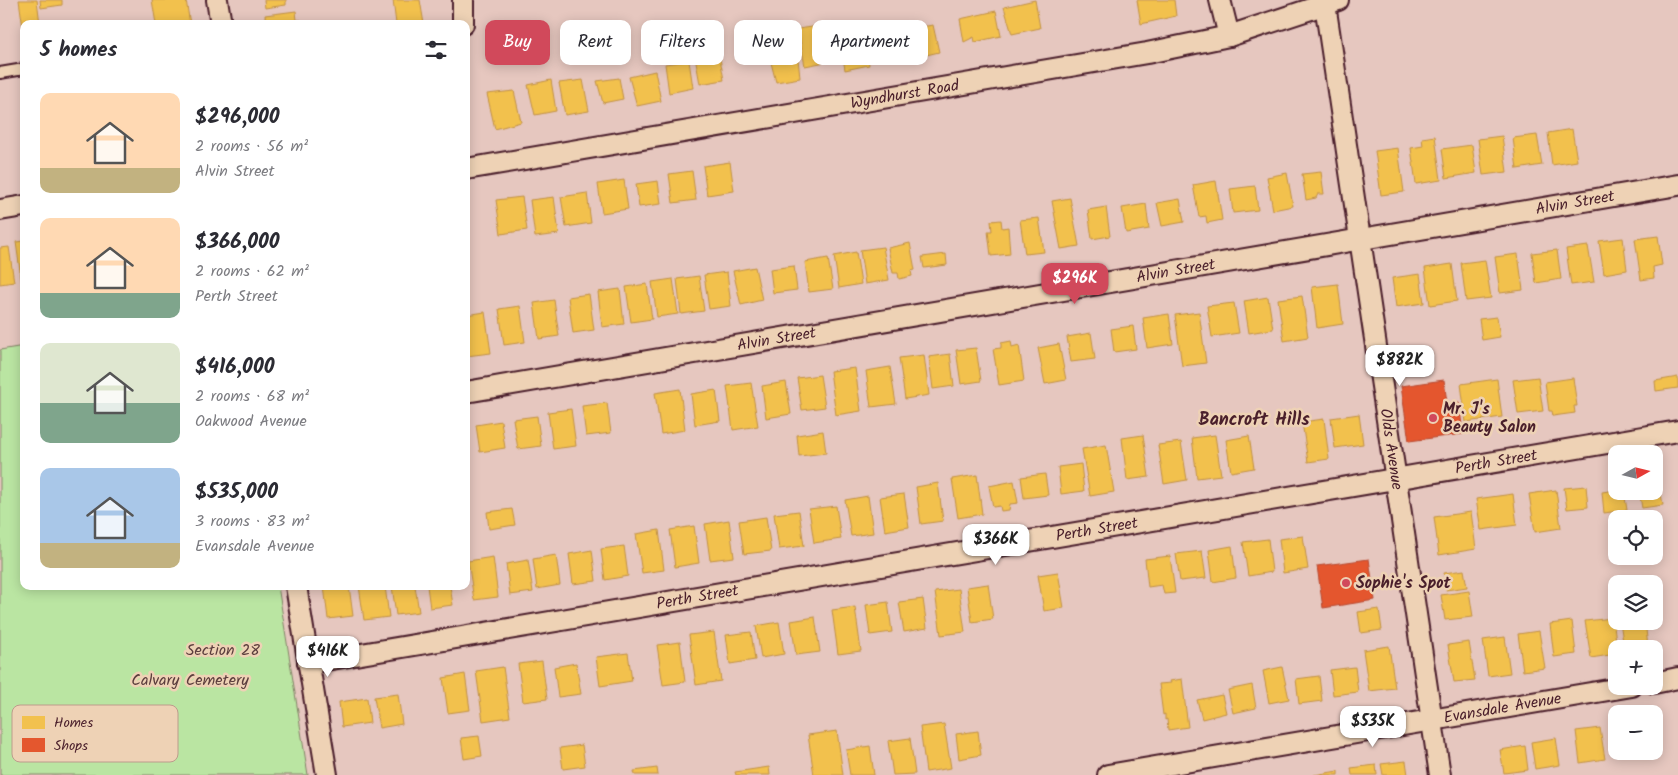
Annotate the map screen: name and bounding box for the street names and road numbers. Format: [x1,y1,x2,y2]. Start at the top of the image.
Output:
street label: Wyndhurst Road [849,73,962,116]
street label: Alvin Street [1534,183,1617,222]
street label: Alvin Street [1134,252,1218,290]
street label: Alvin Street [735,320,819,358]
street label: Olds Avenue [1373,407,1410,492]
street label: Perth Street [1453,442,1540,481]
street label: Perth Street [1054,510,1141,549]
street label: Perth Street [654,578,741,616]
street label: Evansdale Avenue [1441,686,1563,730]

